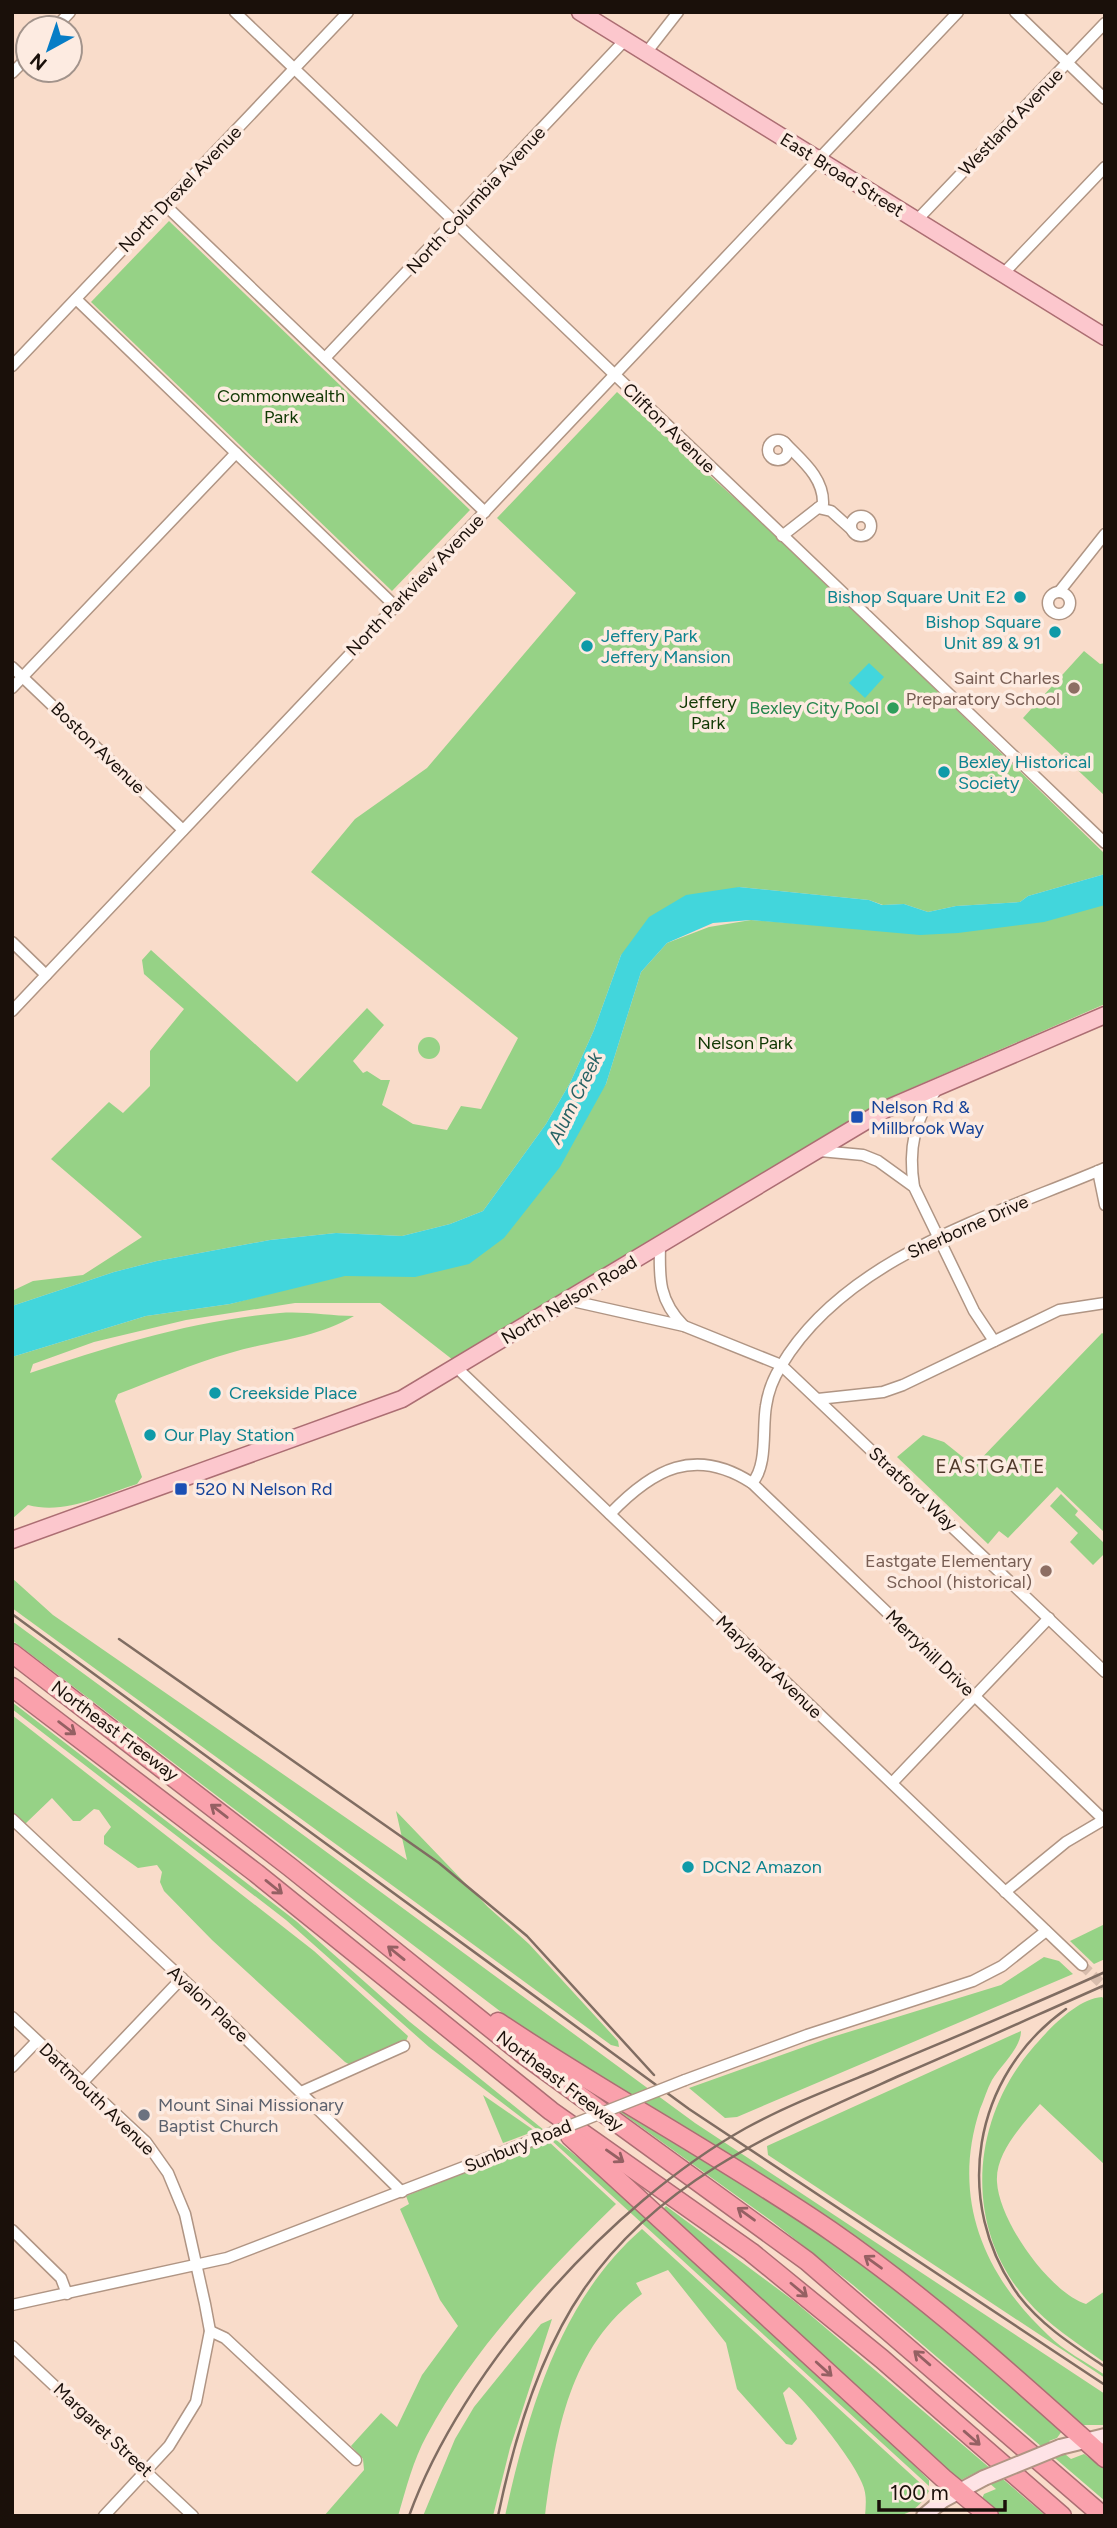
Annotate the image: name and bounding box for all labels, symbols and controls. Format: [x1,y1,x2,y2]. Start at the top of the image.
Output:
north arrow [14,14,84,84]
text: N [25,48,51,75]
street label: Westland Avenue [954,64,1068,180]
street label: North Drexel Avenue [114,121,246,257]
street label: North Columbia Avenue [402,122,550,278]
street label: East Broad Street [776,128,908,222]
street label: Clifton Avenue [618,378,720,478]
park label: Commonwealth Park [217,385,345,428]
street label: North Parkview Avenue [342,509,489,660]
place label: Bishop Square Unit E2 [827,586,1006,608]
marker: Bishop Square Unit E2 [1012,589,1028,605]
place label: Bishop Square Unit 89 & 91 [925,611,1041,654]
marker: Bishop Square Unit 89 & 91 [1047,624,1063,640]
place label: Jeffery Park Jeffery Mansion [601,625,731,668]
marker: Jeffery Park Jeffery Mansion [579,638,595,654]
place label: Saint Charles Preparatory School [906,667,1060,710]
marker: Saint Charles Preparatory School [1066,680,1082,696]
park label: Jeffery Park [679,691,737,734]
place label: Bexley City Pool [749,697,879,719]
street label: Boston Avenue [46,698,150,799]
marker: Bexley City Pool [885,700,901,716]
place label: Bexley Historical Society [958,751,1091,794]
marker: Bexley Historical Society [936,764,952,780]
park label: Nelson Park [697,1032,793,1054]
water label: Alum Creek [543,1048,607,1148]
place label: Nelson Rd & Millbrook Way [871,1096,985,1139]
marker: Nelson Rd & Millbrook Way [849,1109,865,1125]
street label: Sherborne Drive [904,1190,1032,1263]
street label: North Nelson Road [497,1251,641,1349]
place label: Creekside Place [229,1382,357,1404]
marker: Creekside Place [207,1385,223,1401]
place label: Our Play Station [164,1424,294,1446]
marker: Our Play Station [142,1427,158,1443]
street label: Stratford Way [864,1442,962,1536]
district label: EASTGATE [936,1455,1046,1478]
place label: 520 N Nelson Rd [195,1478,333,1500]
marker: 520 N Nelson Rd [173,1481,189,1497]
place label: Eastgate Elementary School (historical) [865,1550,1033,1593]
marker: Eastgate Elementary School (historical) [1038,1563,1054,1579]
street label: Merryhill Drive [881,1605,979,1701]
street label: Maryland Avenue [711,1611,827,1723]
street label: Northeast Freeway [47,1676,183,1786]
one-way arrow [57,1721,76,1736]
one-way arrow [210,1803,229,1818]
place label: DCN2 Amazon [702,1856,822,1878]
marker: DCN2 Amazon [680,1859,696,1875]
one-way arrow [264,1879,282,1895]
one-way arrow [388,1945,406,1961]
street label: Avalon Place [163,1961,253,2047]
street label: Northeast Freeway [492,2026,628,2136]
street label: Dartmouth Avenue [35,2038,160,2160]
place label: Mount Sinai Missionary Baptist Church [158,2094,344,2137]
marker: Mount Sinai Missionary Baptist Church [136,2107,152,2123]
street label: Sunbury Road [461,2115,575,2177]
one-way arrow [605,2149,624,2163]
one-way arrow [737,2207,756,2222]
one-way arrow [864,2255,883,2270]
one-way arrow [789,2282,807,2298]
one-way arrow [913,2350,931,2366]
one-way arrow [815,2361,833,2377]
street label: Margaret Street [49,2378,157,2482]
one-way arrow [963,2429,980,2446]
scale bar [879,2468,1005,2512]
text: 100 m [890,2480,949,2505]

